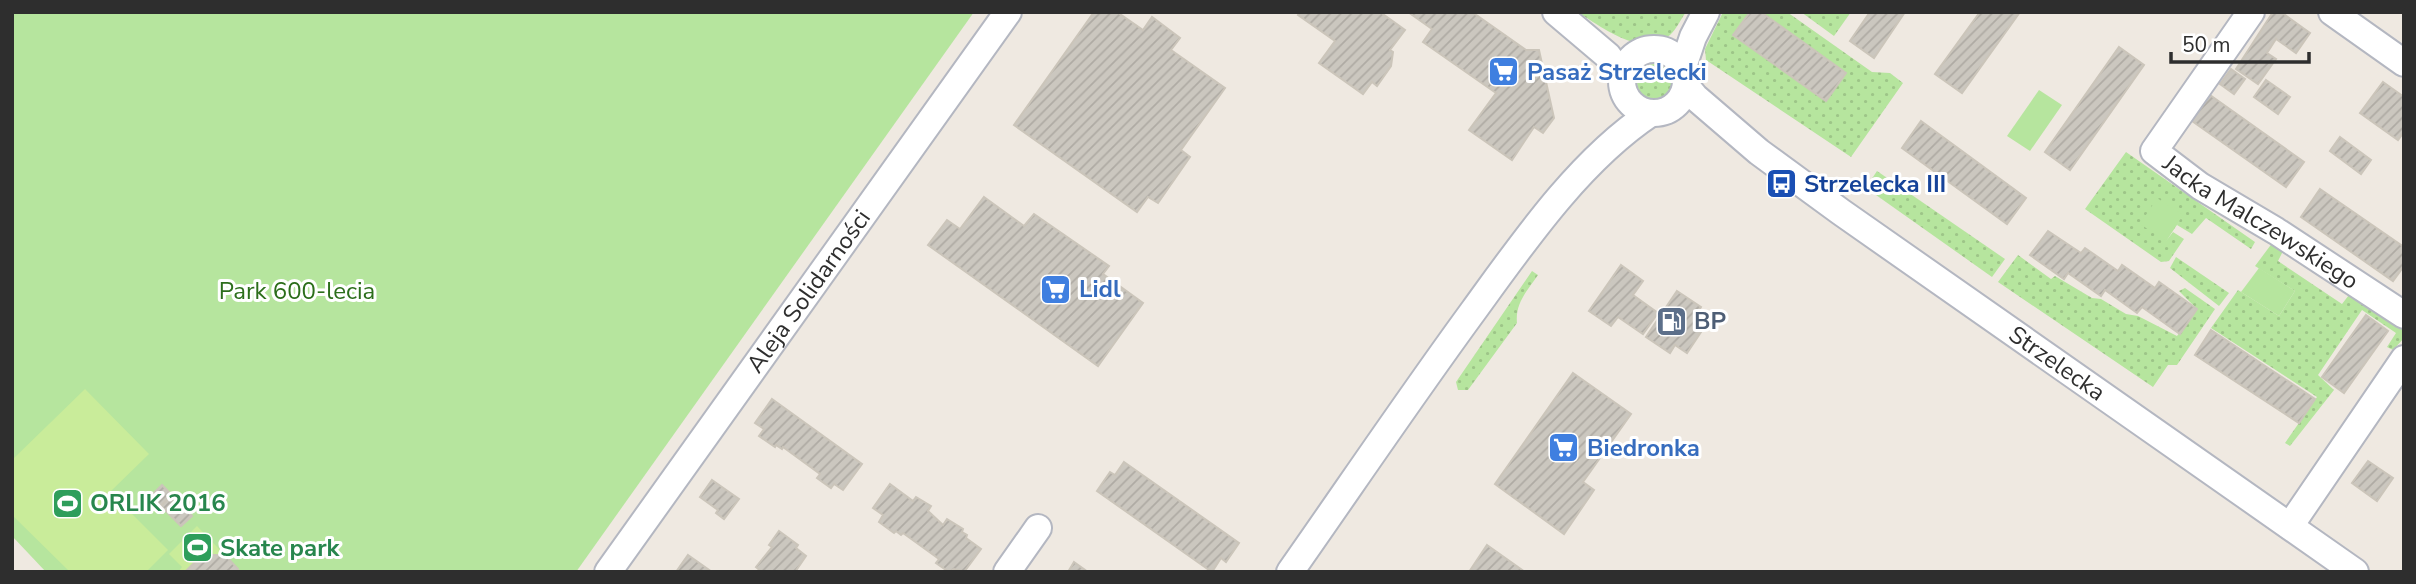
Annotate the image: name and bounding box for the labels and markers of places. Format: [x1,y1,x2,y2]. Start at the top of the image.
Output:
supermarket icon: Pasaż Strzelecki [1487,55,1521,89]
place label: Pasaż Strzelecki [1527,56,1707,88]
bus stop icon: Strzelecka III [1764,167,1798,201]
place label: Strzelecka III [1804,168,1946,200]
supermarket icon: Lidl [1039,272,1073,306]
place label: Lidl [1079,273,1121,305]
fuel station icon: BP [1654,304,1688,338]
place label: BP [1694,305,1726,337]
supermarket icon: Biedronka [1547,431,1581,465]
place label: Biedronka [1587,432,1700,464]
sports icon: ORLIK 2016 [50,486,84,520]
place label: ORLIK 2016 [90,487,226,519]
sports icon: Skate park [180,531,214,565]
place label: Skate park [220,532,341,564]

